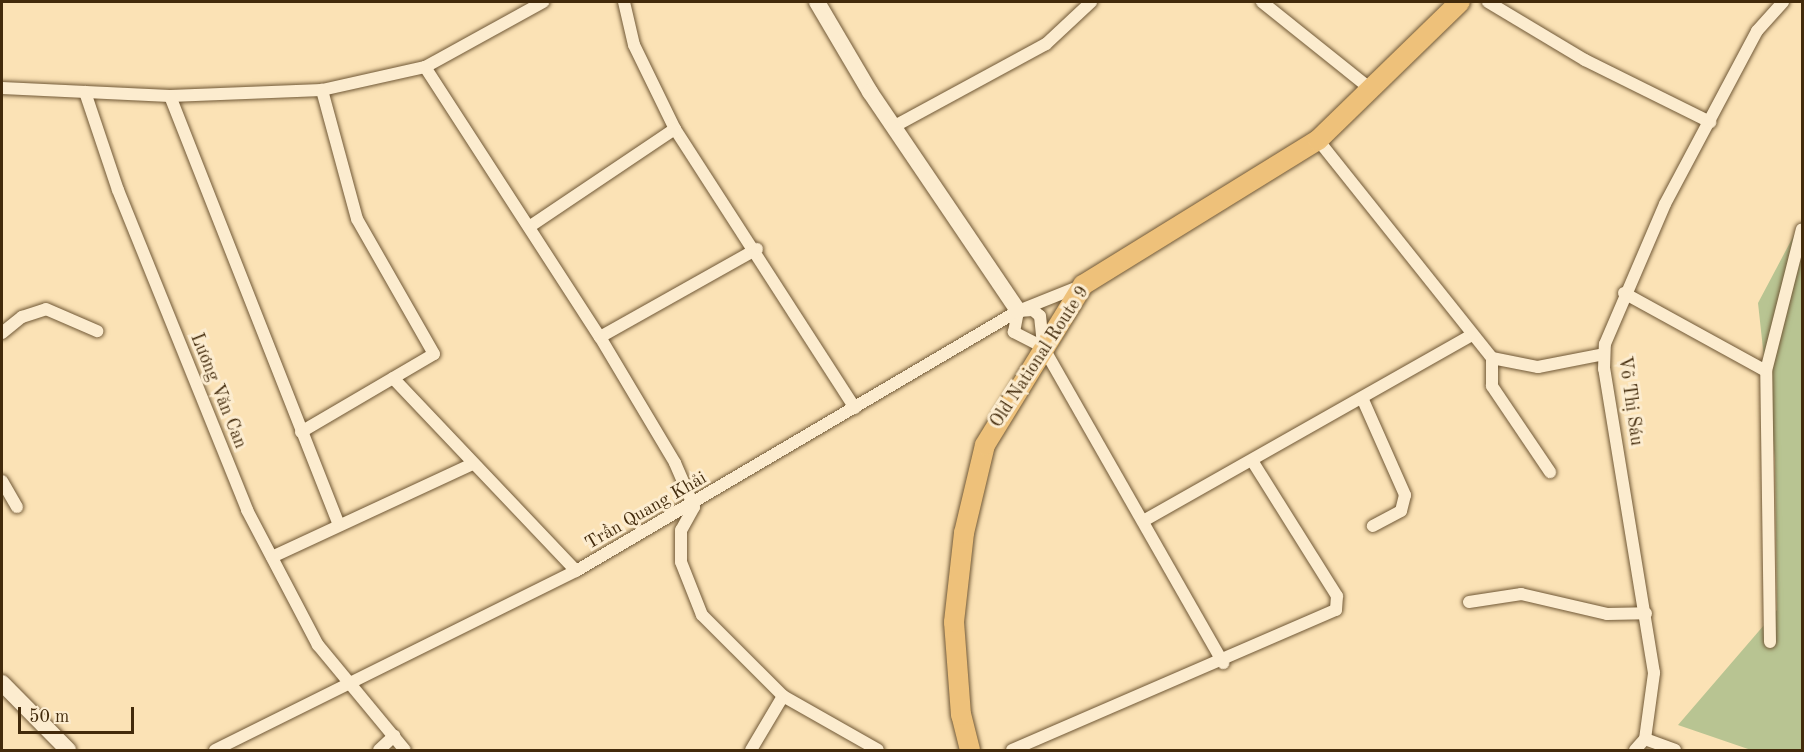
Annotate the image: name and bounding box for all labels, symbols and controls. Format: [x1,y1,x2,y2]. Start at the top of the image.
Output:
street label: Old National Route 9 [986,282,1094,432]
street label: Lương Văn Can [185,330,251,452]
street label: Võ Thị Sáu [1613,355,1647,447]
street label: Trần Quang Khải [581,467,711,555]
scale bar [21,695,136,733]
text: 50 m [29,708,69,726]

